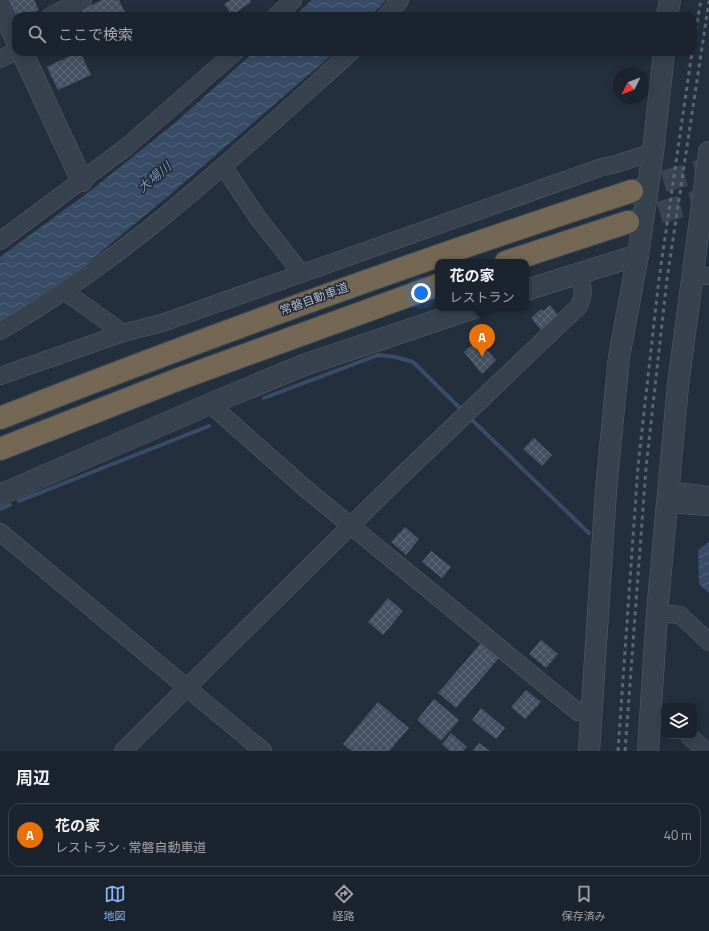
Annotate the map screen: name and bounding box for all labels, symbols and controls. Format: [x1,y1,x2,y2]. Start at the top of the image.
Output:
search box [12,12,697,56]
icon: search [26,23,48,45]
text: ここで検索 [58,23,133,46]
north arrow [613,68,649,104]
water label: 大場川 [133,156,177,197]
popup [435,259,529,311]
text: 花の家 [449,264,495,287]
street label: 常磐自動車道 [277,277,351,320]
your location [411,283,431,303]
text: レストラン [449,287,515,307]
pin: A [469,324,495,357]
map controls [661,703,697,739]
button: layers [661,703,697,739]
text: 周辺 [16,765,50,791]
text: 花の家 [55,814,100,837]
text: A [26,825,34,845]
text: 40 m [664,825,692,845]
text: レストラン · 常磐自動車道 [55,837,207,857]
tab: 地図 [104,883,126,924]
tab: 経路 [333,883,355,924]
tab: 保存済み [562,883,606,924]

